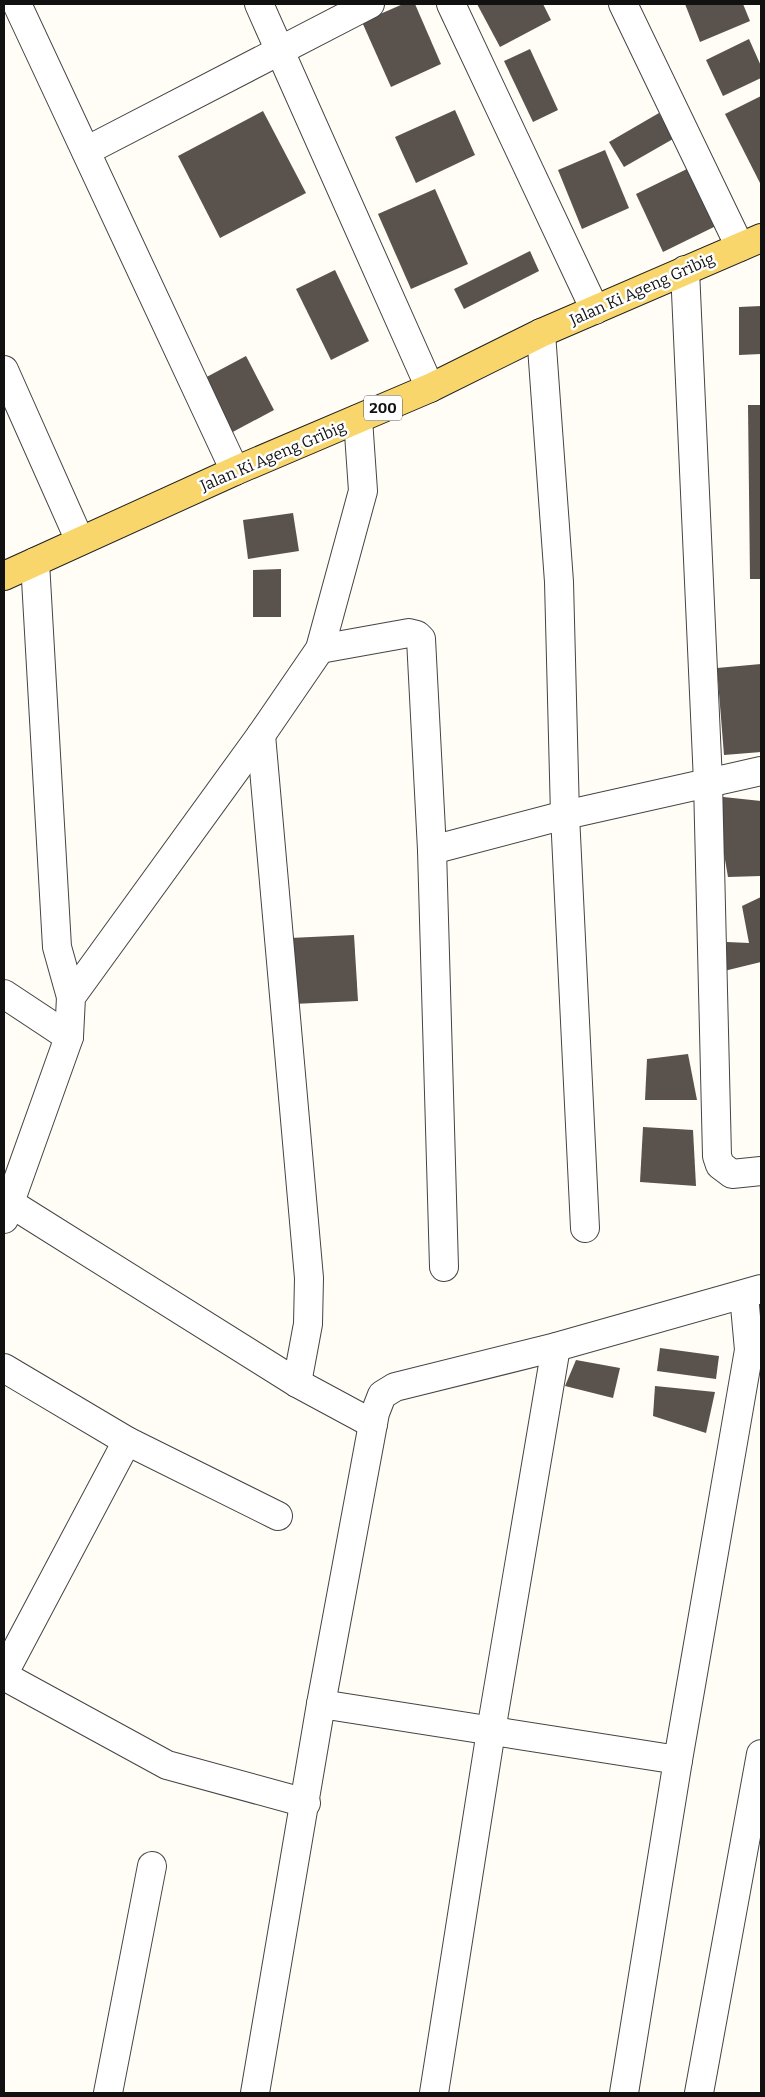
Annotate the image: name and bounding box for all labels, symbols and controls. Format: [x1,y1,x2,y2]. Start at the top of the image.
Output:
street label: Jalan Ki Ageng Gribig [566,249,717,330]
road number: 200 [364,396,402,420]
street label: Jalan Ki Ageng Gribig [196,417,349,496]

